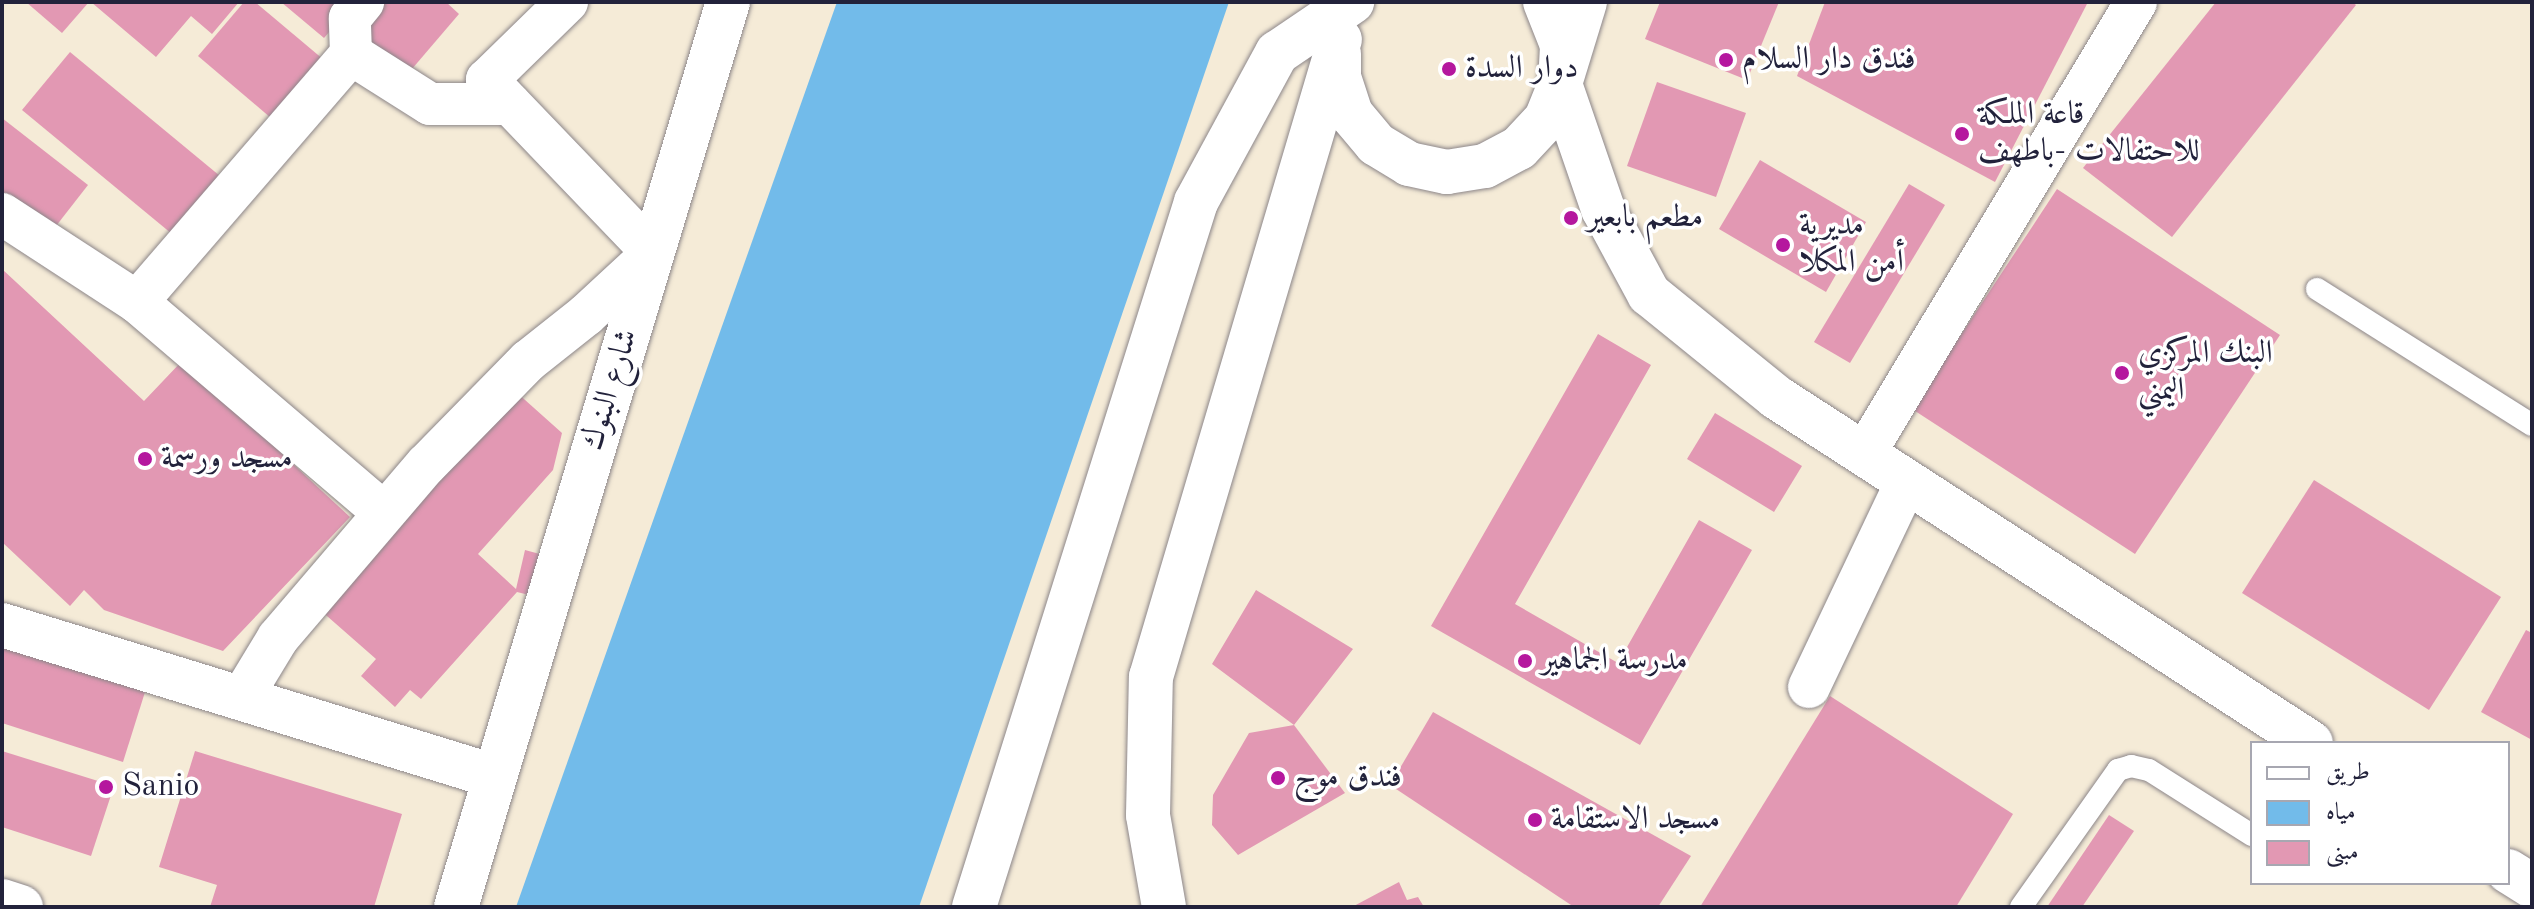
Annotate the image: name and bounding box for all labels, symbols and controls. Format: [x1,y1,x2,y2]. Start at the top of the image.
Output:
place label: فندق دار السلام [1742,41,1916,79]
place label: دوار السدة [1465,50,1578,88]
marker: فندق دار السلام [1717,51,1735,69]
marker: دوار السدة [1440,60,1458,78]
place label: قاعة الملكة للاحتفالات -باطهف [1978,97,2200,172]
marker: قاعة الملكة للاحتفالات -باطهف [1953,125,1971,143]
place label: مطعم بابعير [1587,199,1703,237]
place label: مديرية أمن المكلا [1799,208,1904,283]
marker: مطعم بابعير [1562,209,1580,227]
marker: مديرية أمن المكلا [1774,236,1792,254]
street label: شارع البنوك [574,325,648,455]
place label: البنك المركزي اليمني [2138,336,2273,411]
marker: البنك المركزي اليمني [2113,364,2131,382]
place label: مسجد ورسمة [161,440,293,478]
marker: مسجد ورسمة [136,450,154,468]
place label: مدرسة الجماهير [1541,642,1688,680]
marker: مدرسة الجماهير [1516,652,1534,670]
legend [2250,741,2510,885]
place label: فندق موج [1294,759,1402,797]
text: طريق [2326,761,2370,785]
place label: Sanio [122,768,199,806]
marker: فندق موج [1269,769,1287,787]
marker: Sanio [97,778,115,796]
place label: مسجد الاستقامة [1551,801,1720,839]
text: مياه [2326,801,2356,825]
marker: مسجد الاستقامة [1526,811,1544,829]
text: مبنى [2326,841,2359,865]

